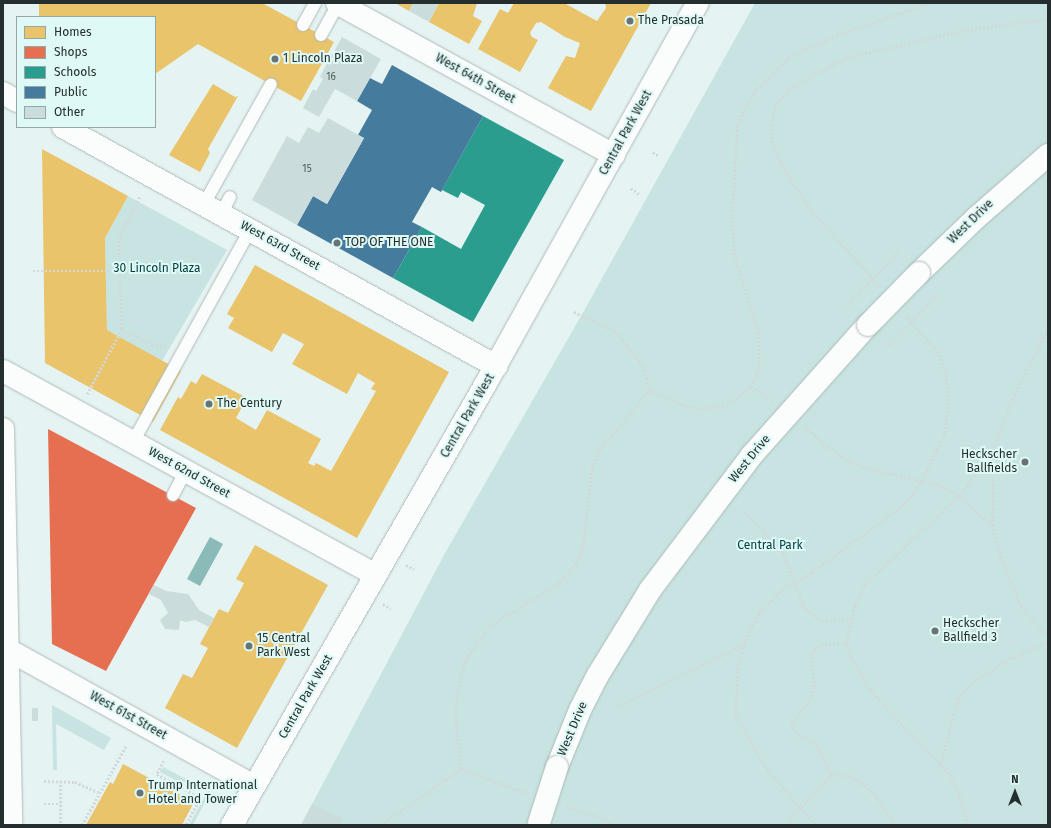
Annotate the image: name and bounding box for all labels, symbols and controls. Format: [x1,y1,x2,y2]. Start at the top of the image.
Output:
place label: The Prasada [638,14,704,28]
legend [16,16,156,128]
marker: The Prasada [625,16,635,26]
text: Homes [54,25,92,39]
text: Shops [54,45,87,59]
street label: West 64th Street [432,51,518,107]
place label: 1 Lincoln Plaza [283,52,362,66]
marker: 1 Lincoln Plaza [270,54,280,64]
text: Schools [54,65,96,79]
house number: 16 [326,72,336,84]
text: Public [54,85,87,99]
street label: Central Park West [597,88,655,178]
text: Other [54,105,85,119]
house number: 15 [302,164,312,176]
street label: West Drive [945,197,997,247]
street label: West 63rd Street [238,218,322,274]
place label: TOP OF THE ONE [345,236,433,250]
marker: TOP OF THE ONE [332,238,342,248]
park label: 30 Lincoln Plaza [114,262,200,276]
street label: Central Park West [438,371,498,461]
place label: The Century [217,397,282,411]
marker: The Century [204,399,214,409]
street label: West Drive [726,432,774,486]
street label: West 62nd Street [145,445,233,501]
place label: Heckscher Ballfields [961,448,1017,476]
marker: Heckscher Ballfields [1020,457,1030,467]
park label: Central Park [737,539,803,553]
place label: Heckscher Ballfield 3 [943,617,999,645]
marker: Heckscher Ballfield 3 [930,626,940,636]
place label: 15 Central Park West [257,632,310,660]
marker: 15 Central Park West [244,641,254,651]
street label: Central Park West [276,652,336,742]
street label: West 61st Street [87,689,169,743]
street label: West Drive [555,700,591,758]
north arrow [995,772,1035,812]
text: N [1011,773,1019,786]
place label: Trump International Hotel and Tower [148,779,257,807]
marker: Trump International Hotel and Tower [135,788,145,798]

